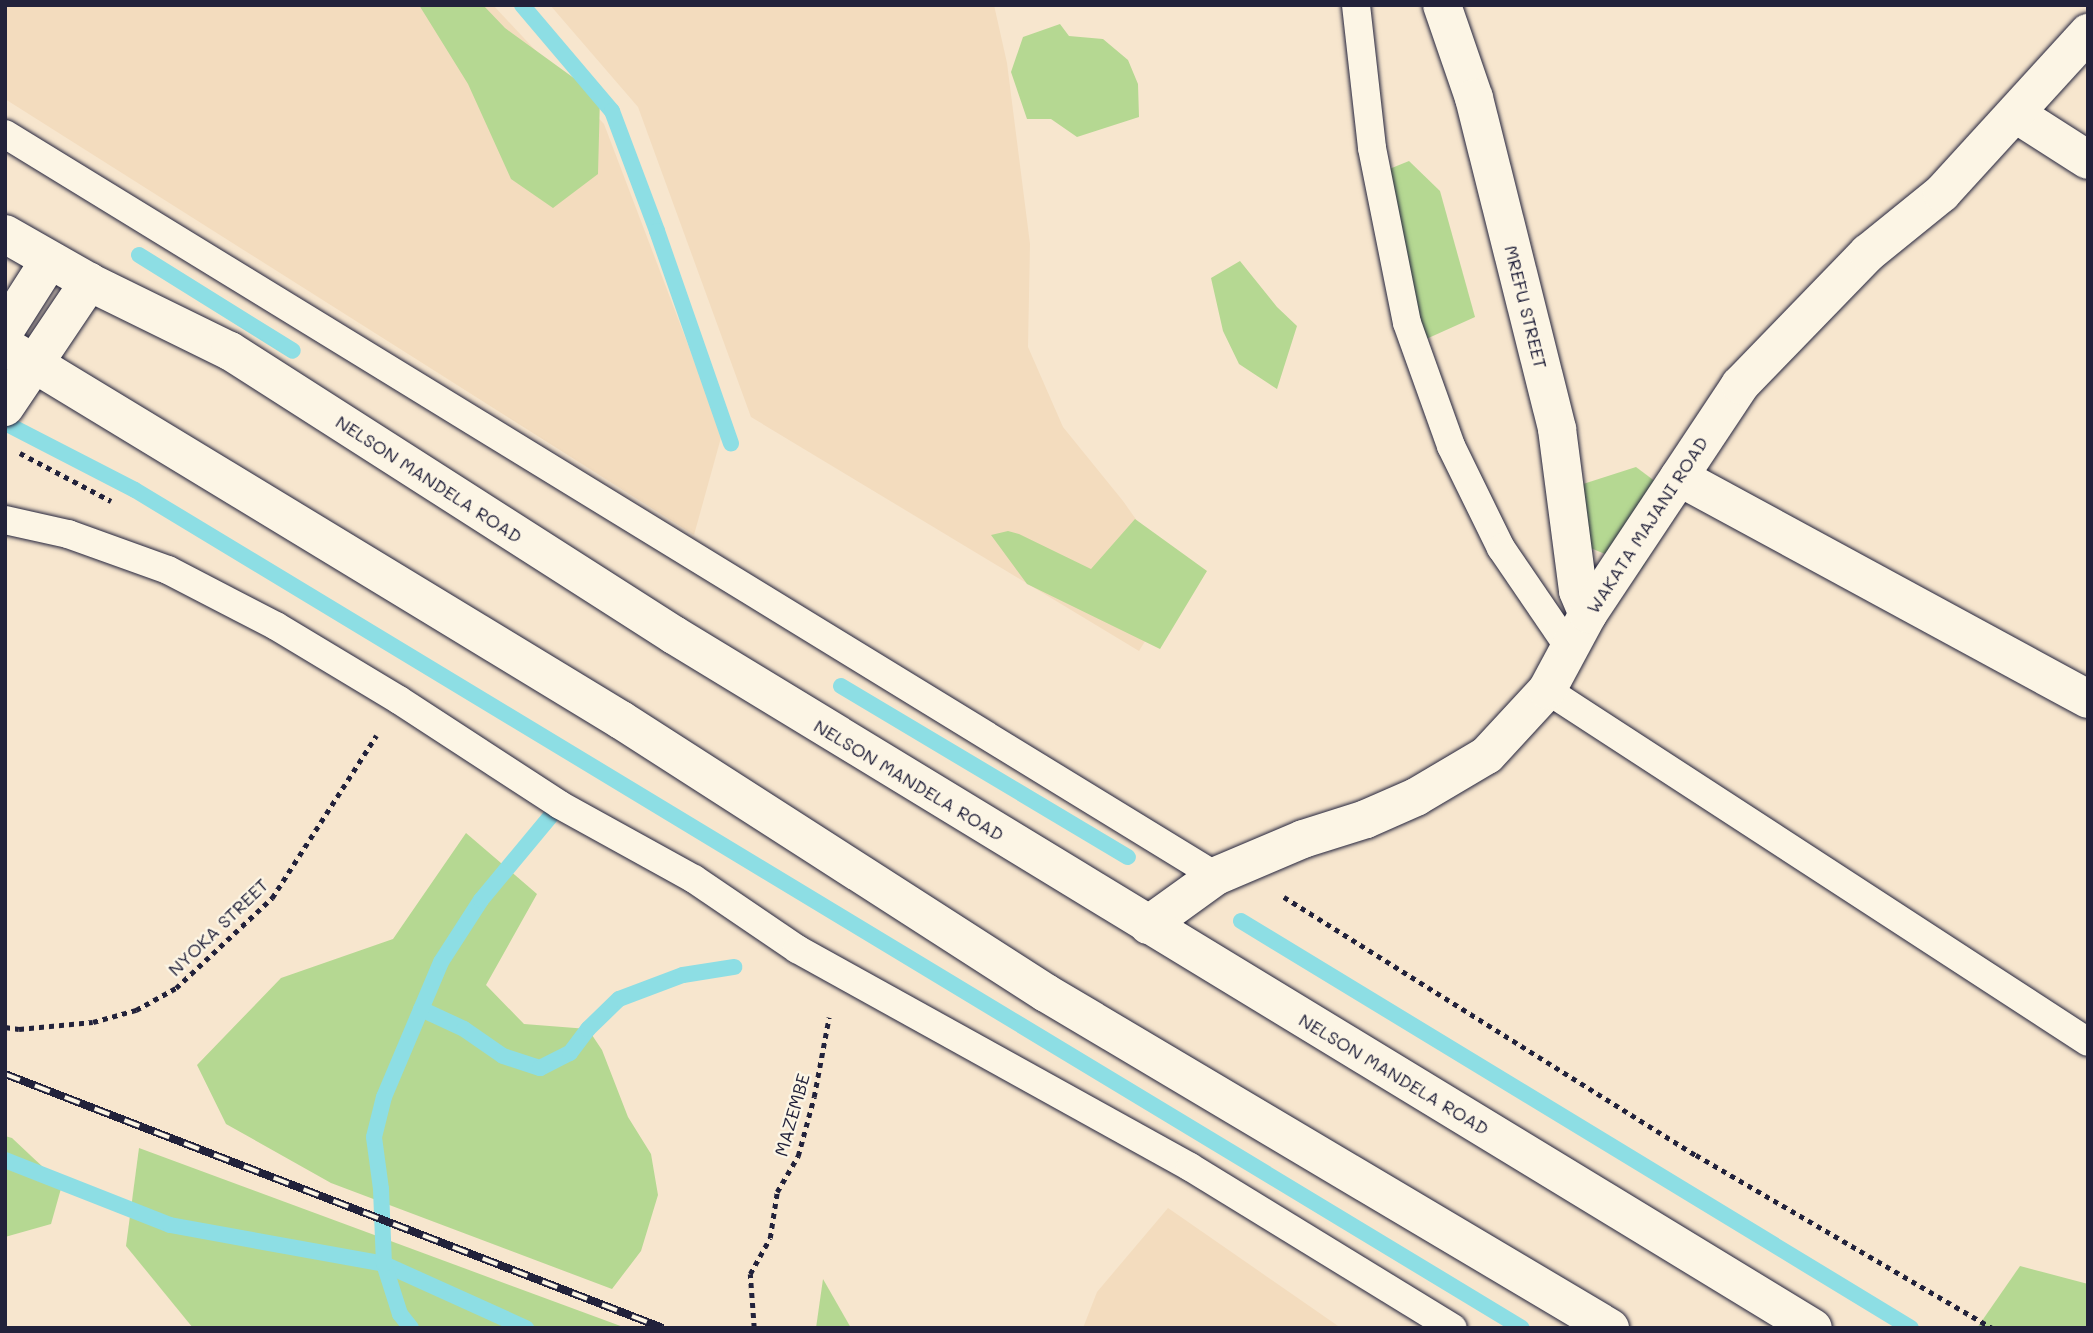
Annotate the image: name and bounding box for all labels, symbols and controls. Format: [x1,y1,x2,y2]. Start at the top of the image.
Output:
street label: MREFU STREET [1500,243,1552,371]
street label: NELSON MANDELA ROAD [332,411,526,547]
street label: WAKATA MAJANI ROAD [1582,432,1712,618]
street label: NELSON MANDELA ROAD [810,715,1008,845]
street label: NYOKA STREET [163,874,273,980]
street label: NELSON MANDELA ROAD [1295,1009,1493,1139]
street label: MAZEMBE [770,1071,814,1159]

